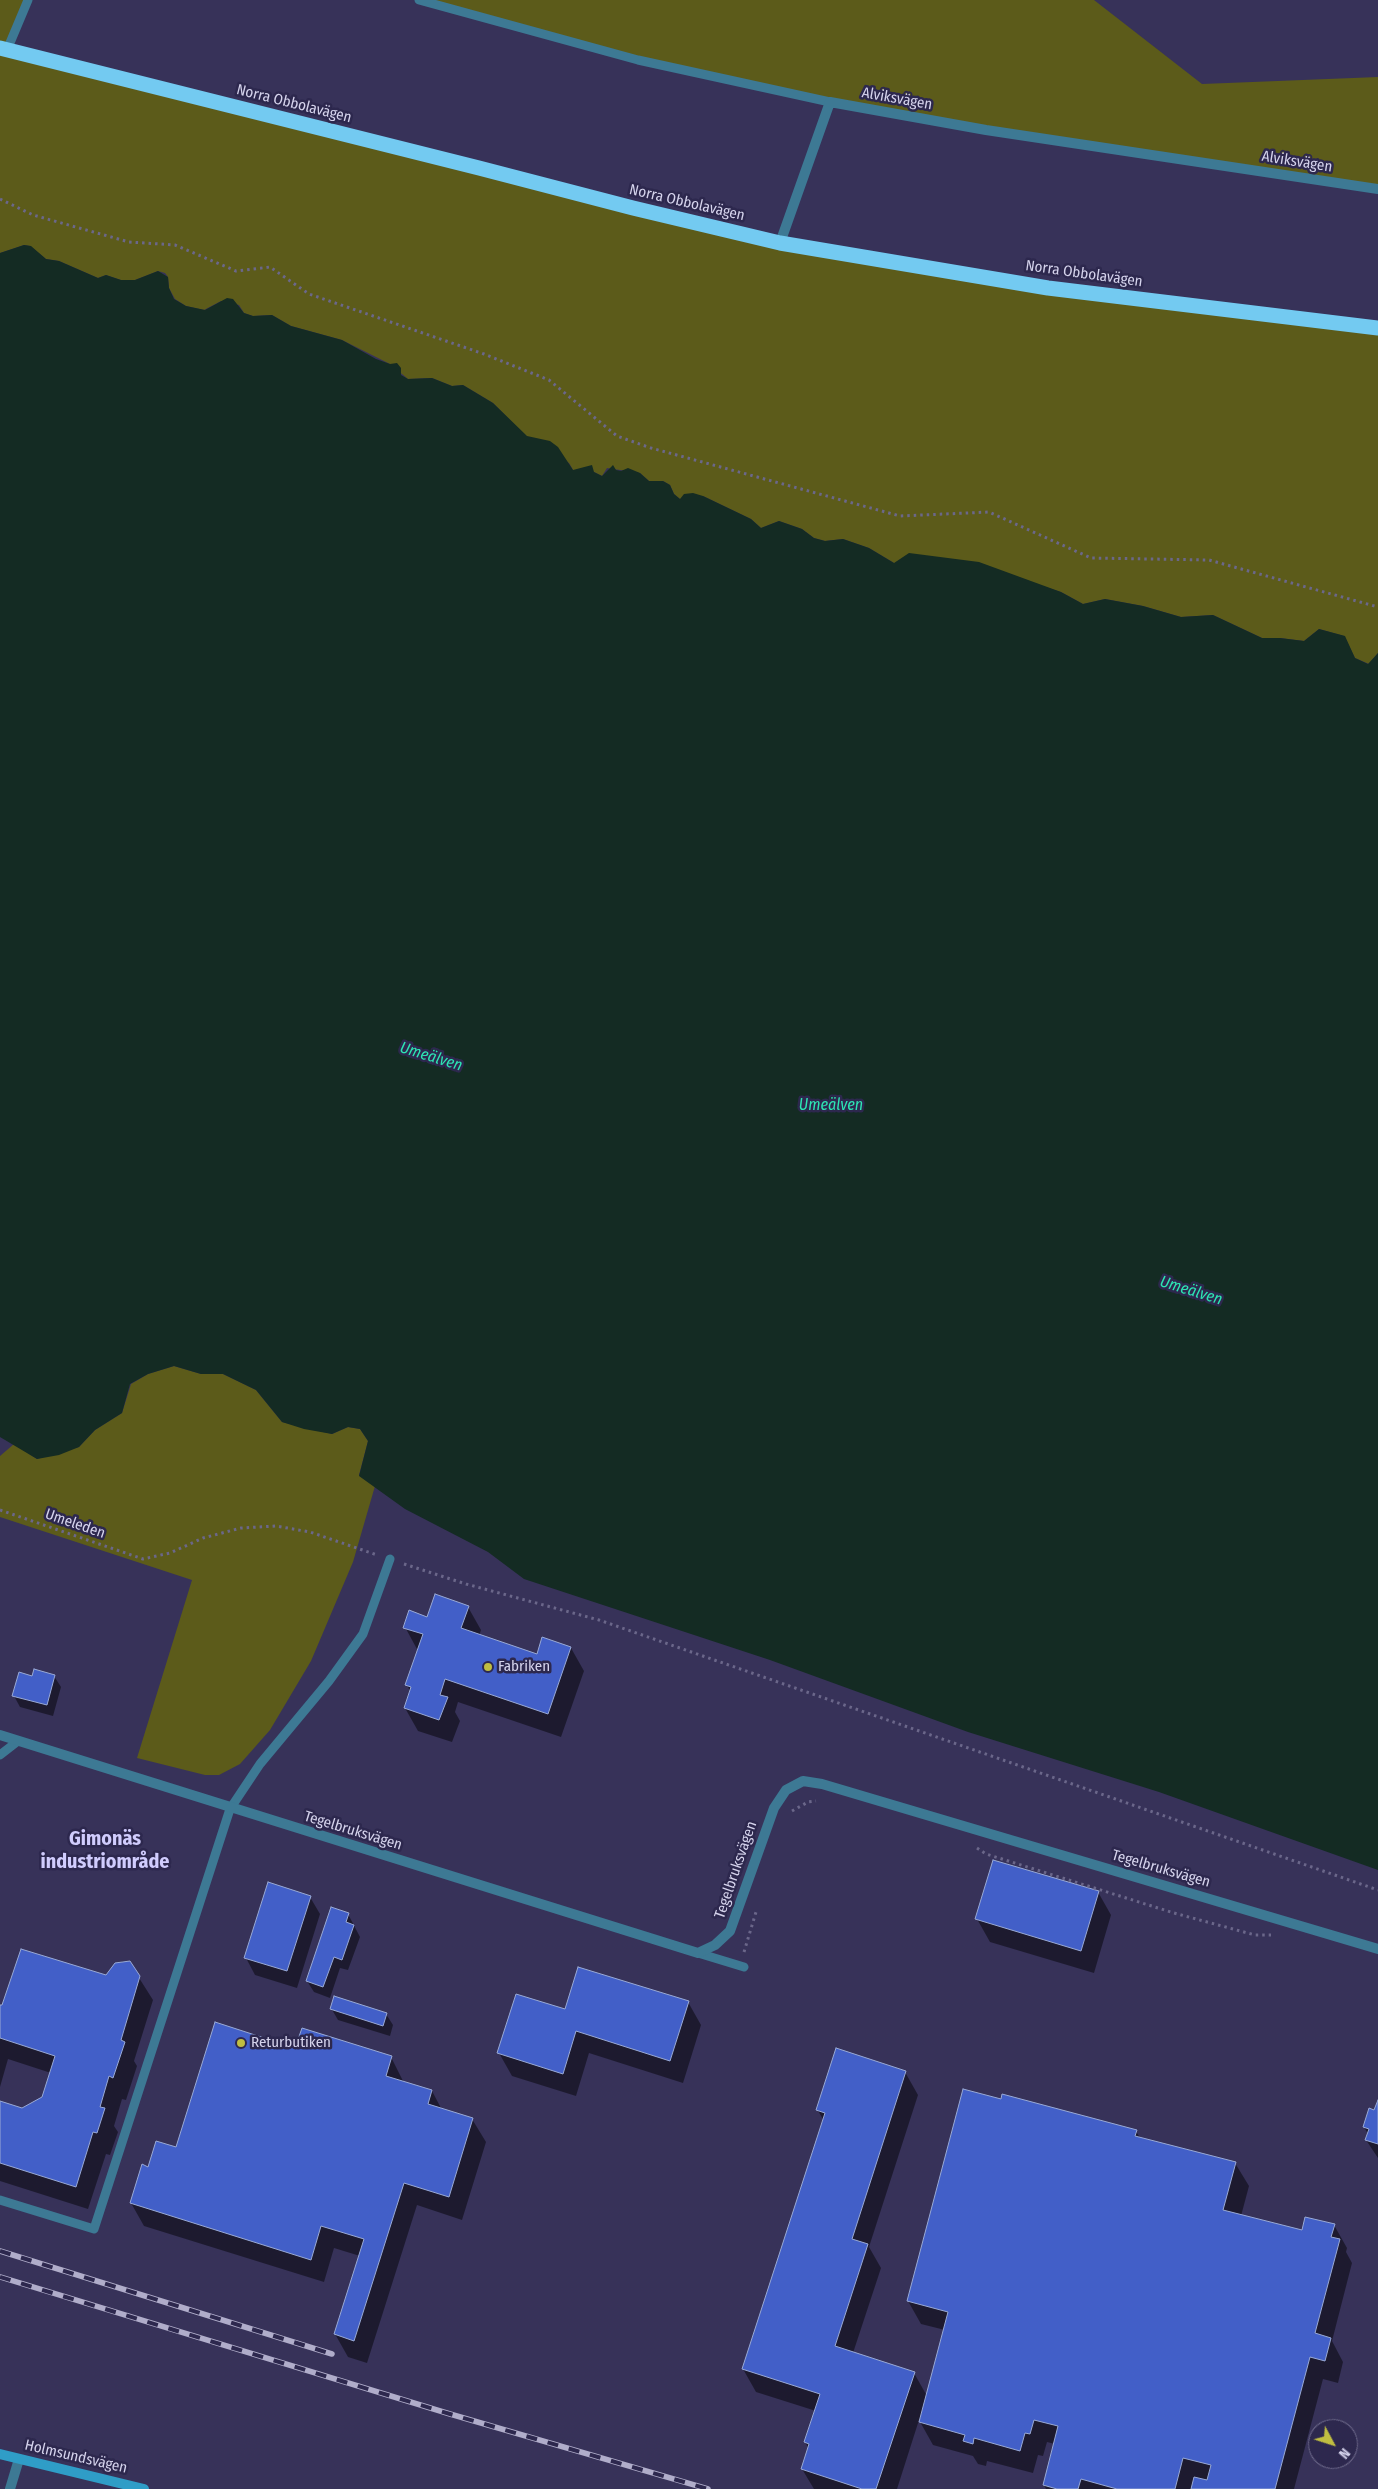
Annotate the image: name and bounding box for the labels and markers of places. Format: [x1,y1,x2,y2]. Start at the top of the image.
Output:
place label: Fabriken [498,1658,550,1676]
marker: Fabriken [482,1661,494,1673]
place label: Returbutiken [251,2034,331,2052]
marker: Returbutiken [235,2037,247,2049]

